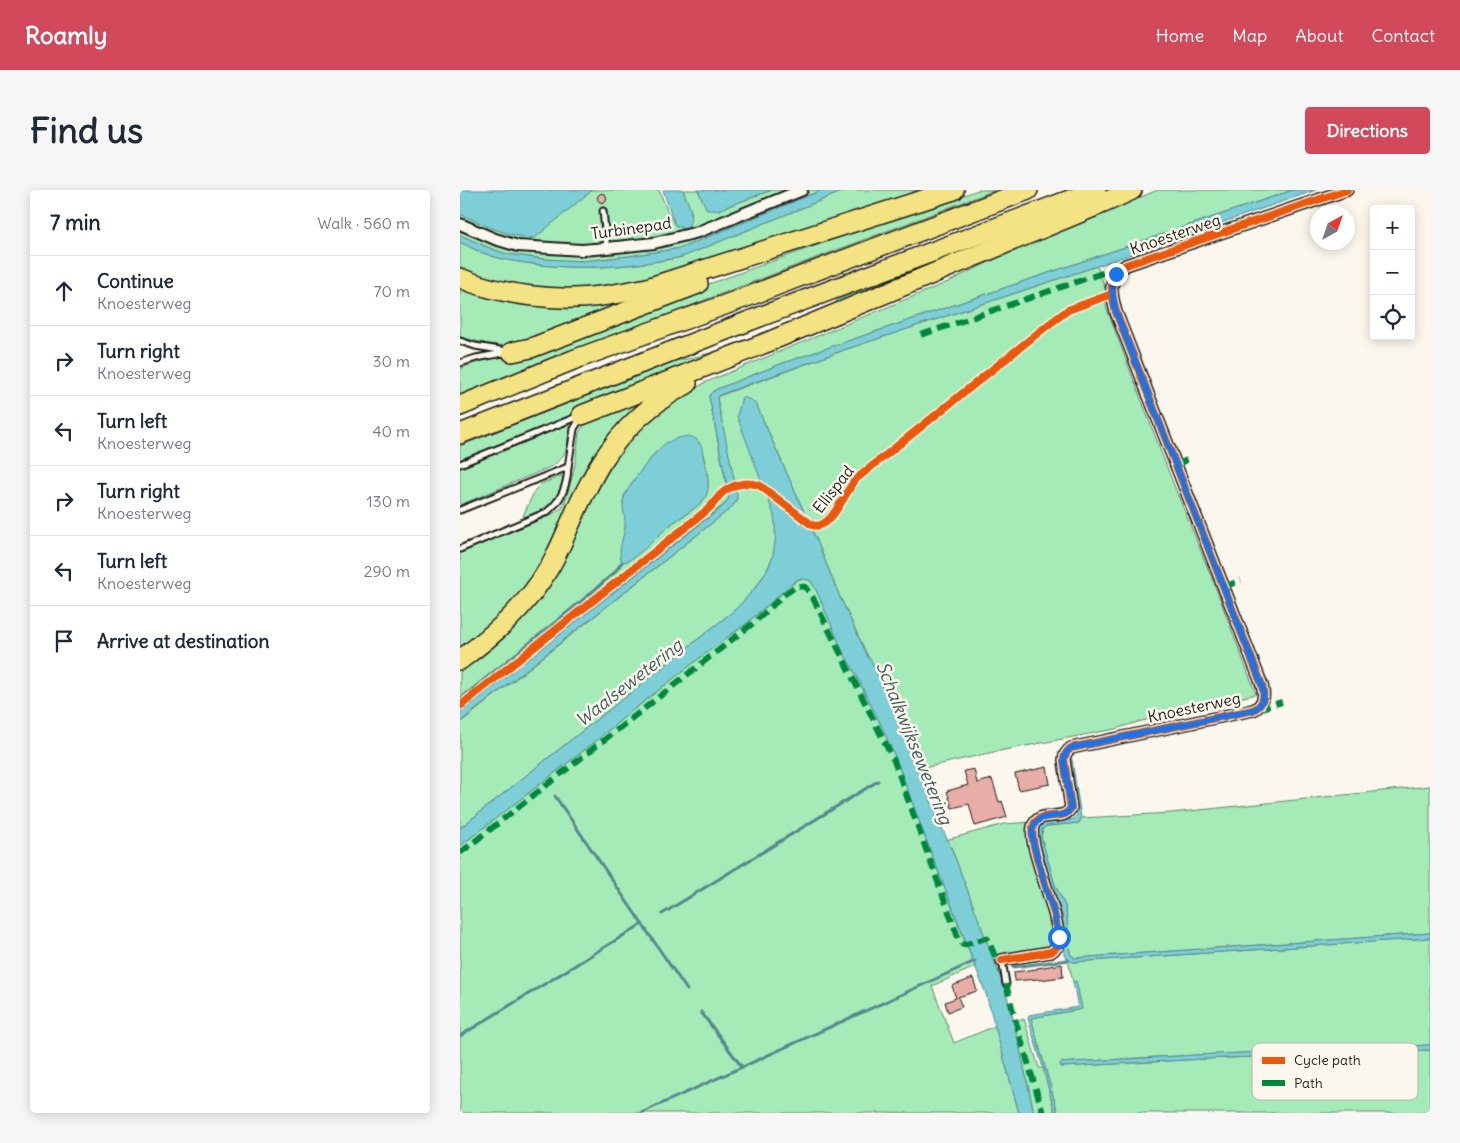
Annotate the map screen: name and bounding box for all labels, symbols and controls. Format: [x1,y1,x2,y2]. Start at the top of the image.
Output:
text: Roamly [25,20,107,50]
text: Home [1156,24,1204,47]
text: Map [1232,24,1267,47]
text: About [1295,24,1343,47]
text: Contact [1371,24,1435,47]
button: Directions [1305,107,1430,154]
text: Find us [30,108,143,152]
north arrow [1310,205,1355,250]
map controls [1370,205,1415,340]
button: + [1370,205,1415,250]
text: 7 min [50,209,101,236]
street label: Knoesterweg [1127,209,1223,259]
street label: Turbinepad [589,212,673,244]
text: Walk · 560 m [317,213,410,233]
button: − [1370,250,1415,295]
route end [1105,263,1128,286]
text: Continue [97,269,174,293]
icon: ahead [50,277,78,305]
text: 70 m [374,281,410,301]
text: Knoesterweg [97,293,192,313]
button: locate [1370,295,1415,340]
text: Turn right [97,339,180,363]
icon: right [50,347,78,375]
text: 30 m [373,351,410,371]
text: Knoesterweg [97,363,192,383]
text: Turn left [97,409,167,433]
icon: left [50,417,78,445]
text: 40 m [372,421,410,441]
text: Knoesterweg [97,433,192,453]
street label: Ellispad [808,461,858,517]
text: Turn right [97,479,180,503]
icon: right [50,487,78,515]
text: 130 m [366,491,410,511]
text: Knoesterweg [97,503,192,523]
text: Turn left [97,549,167,573]
icon: left [50,557,78,585]
text: 290 m [364,561,410,581]
text: Knoesterweg [97,573,192,593]
icon: arrive [50,627,78,655]
text: Arrive at destination [97,629,270,653]
water label: Waalsewetering [571,632,688,732]
water label: Schalkwijksewetering [871,658,958,829]
street label: Knoesterweg [1146,687,1242,727]
route start [1048,926,1071,949]
legend [1252,1043,1418,1100]
text: Cycle path [1294,1051,1361,1069]
text: Path [1294,1074,1323,1092]

